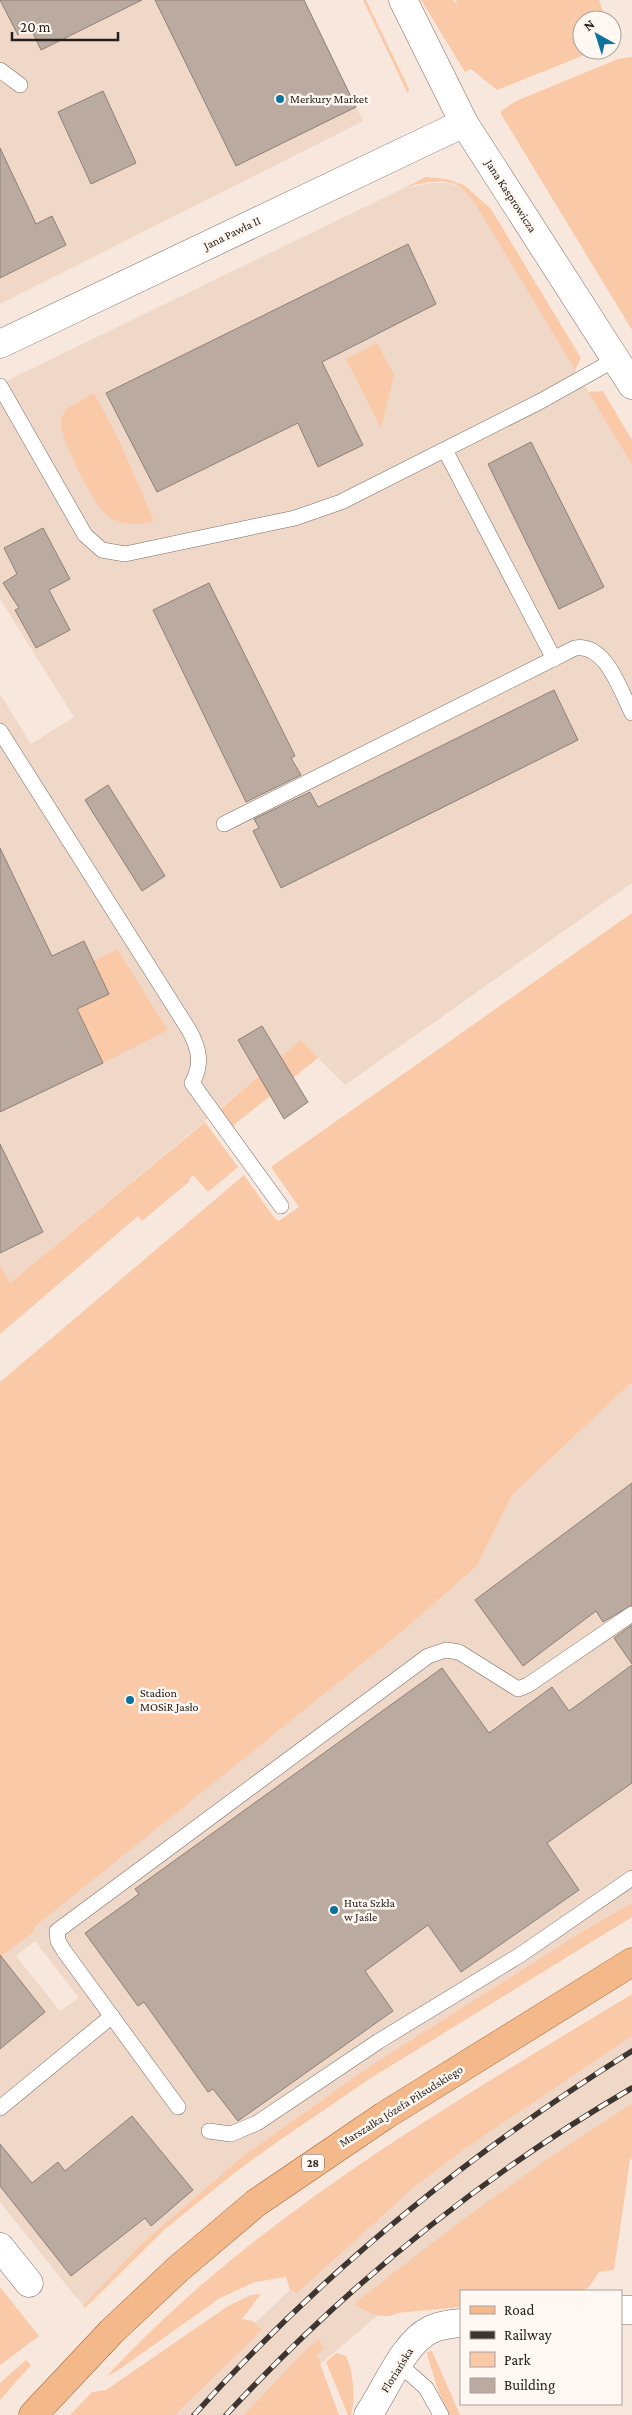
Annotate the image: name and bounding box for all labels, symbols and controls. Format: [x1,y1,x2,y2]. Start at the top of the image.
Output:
scale bar [12,10,119,42]
north arrow [572,10,622,60]
text: N [580,15,598,34]
text: 20 m [20,19,51,35]
place label: Merkury Market [290,92,369,106]
marker: Merkury Market [274,93,286,105]
street label: Jana Kasprowicza [482,156,540,236]
street label: Jana Pawła II [200,213,263,253]
place label: Stadion MOSiR Jasło [140,1686,199,1714]
marker: Stadion MOSiR Jasło [124,1694,136,1706]
place label: Huta Szkła w Jaśle [344,1896,396,1924]
marker: Huta Szkła w Jaśle [328,1904,340,1916]
street label: Marszałka Józefa Piłsudskiego [337,2062,465,2150]
road number: 28 [302,2154,324,2172]
legend [460,2290,622,2405]
text: Road [504,2302,535,2318]
text: Railway [504,2327,552,2344]
street label: Floriańska [378,2345,417,2395]
text: Park [504,2352,531,2368]
text: Building [504,2377,555,2394]

